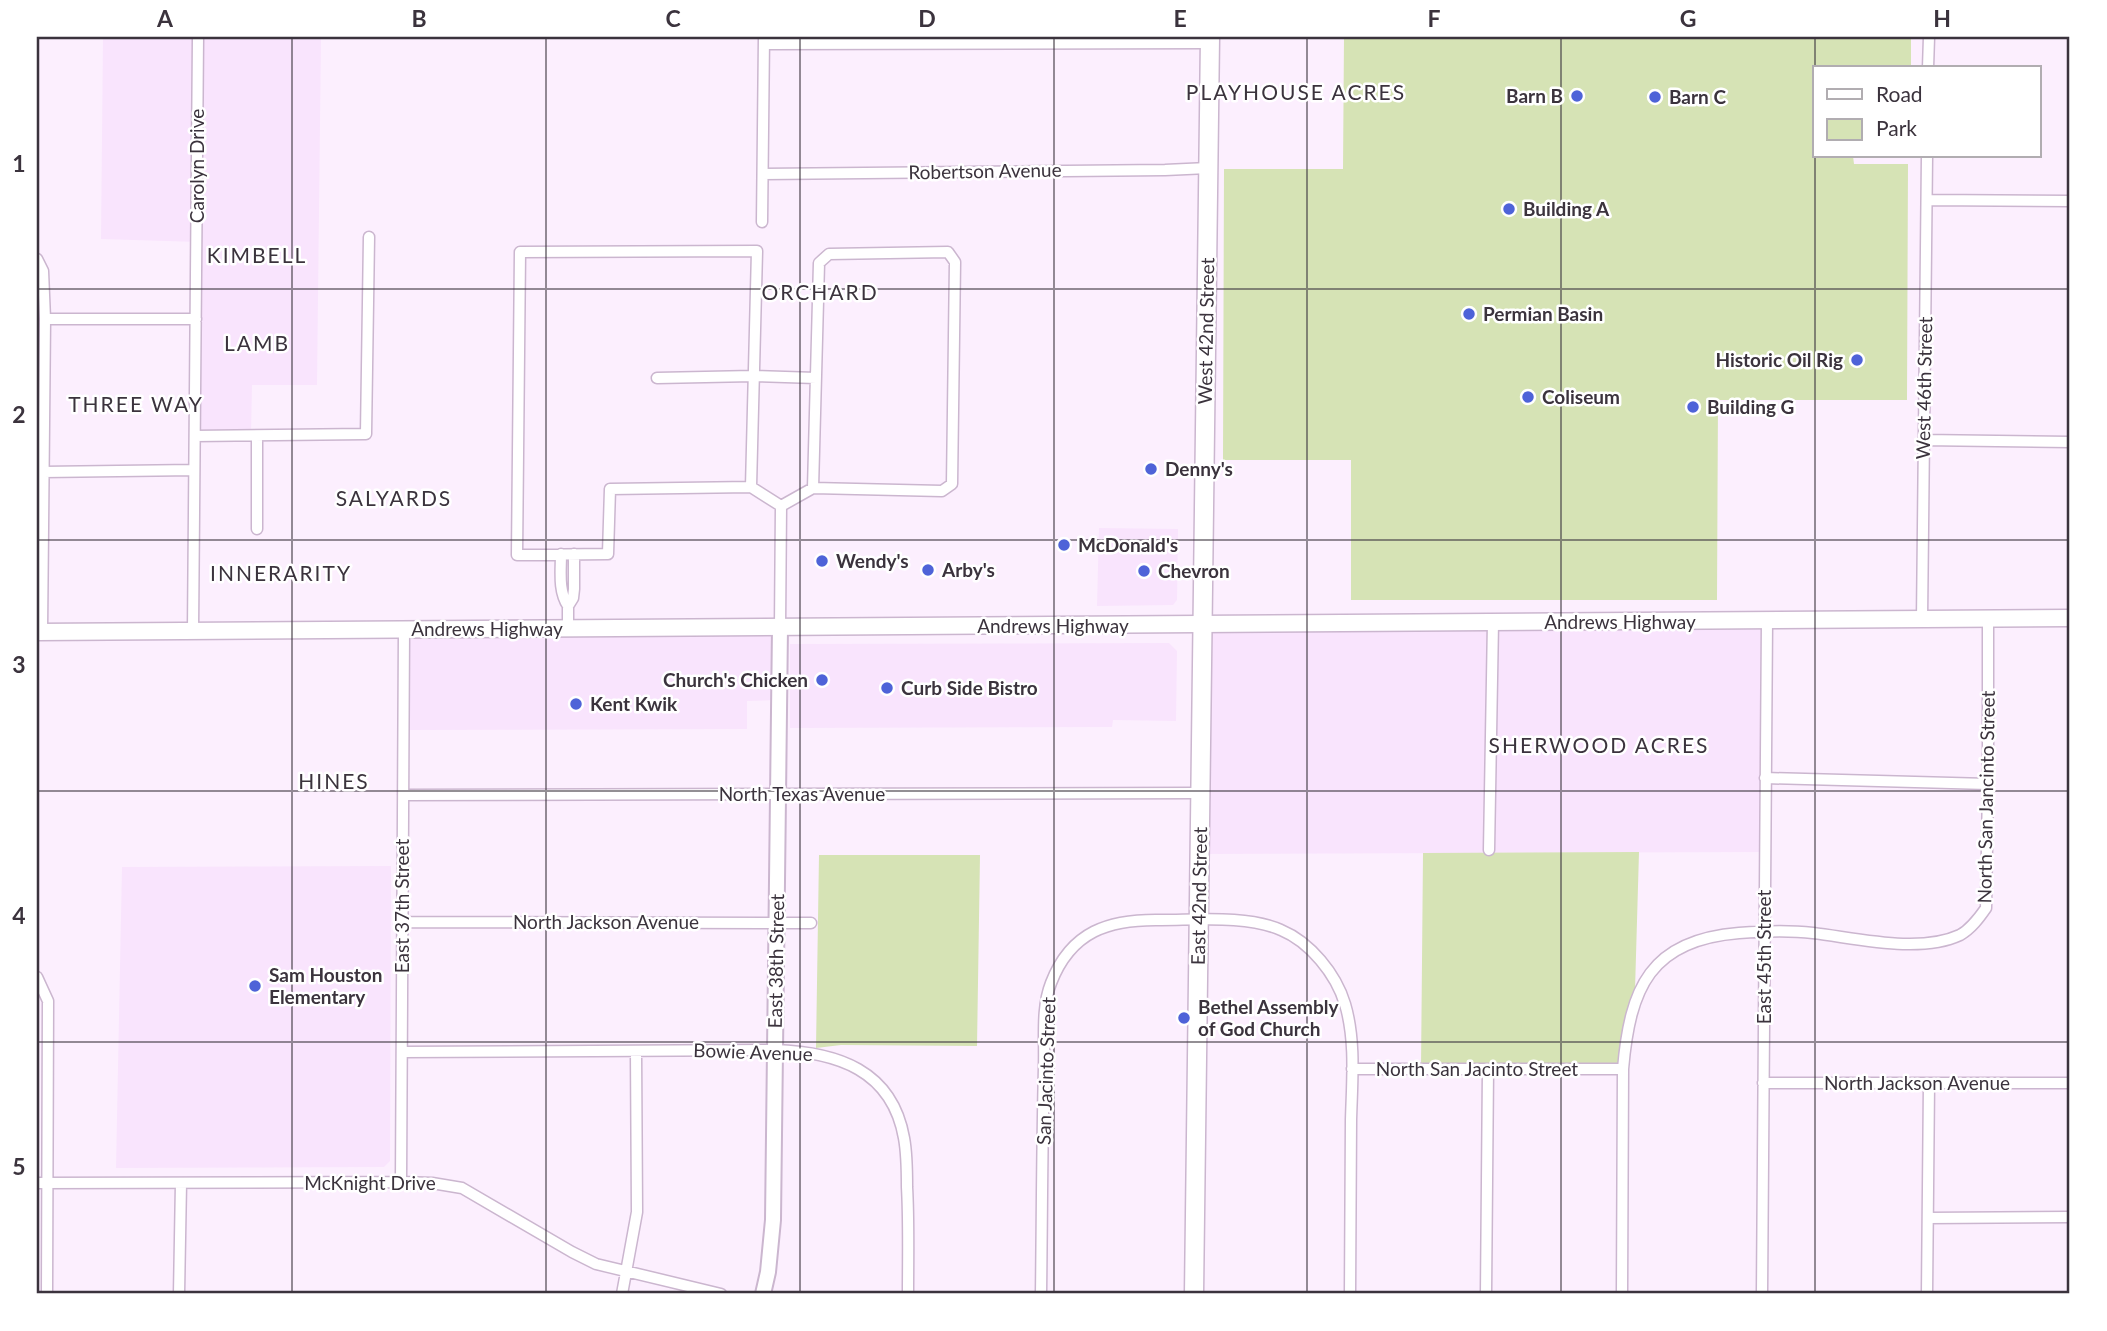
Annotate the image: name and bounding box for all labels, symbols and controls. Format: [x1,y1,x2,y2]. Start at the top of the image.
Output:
text: A [156,4,174,32]
text: B [411,4,427,32]
text: C [665,4,681,32]
text: D [918,4,936,32]
text: E [1173,4,1187,32]
text: F [1427,4,1441,32]
text: G [1680,4,1696,32]
text: H [1933,4,1951,32]
legend [1813,66,2040,158]
district label: PLAYHOUSE ACRES [1186,79,1406,104]
text: Road [1876,81,1923,106]
place label: Barn B [1506,84,1563,107]
place label: Barn C [1669,85,1726,108]
marker: Barn B [1569,88,1585,104]
marker: Barn C [1647,89,1663,105]
street label: Carolyn Drive [185,109,208,223]
text: Park [1876,115,1917,140]
text: 1 [12,149,26,177]
street label: Robertson Avenue [908,158,1062,183]
place label: Building A [1523,197,1610,220]
marker: Building A [1501,201,1517,217]
district label: KIMBELL [207,242,307,267]
street label: West 42nd Street [1193,257,1218,405]
district label: ORCHARD [761,279,879,304]
place label: Permian Basin [1483,302,1603,325]
marker: Permian Basin [1461,306,1477,322]
street label: West 46th Street [1911,316,1936,460]
district label: LAMB [224,330,290,355]
place label: Historic Oil Rig [1715,348,1843,371]
marker: Historic Oil Rig [1849,352,1865,368]
place label: Coliseum [1542,385,1620,408]
marker: Coliseum [1520,389,1536,405]
district label: THREE WAY [68,391,204,416]
place label: Building G [1707,395,1794,418]
marker: Building G [1685,399,1701,415]
text: 2 [12,400,26,428]
place label: Denny's [1165,457,1233,480]
marker: Denny's [1143,461,1159,477]
district label: SALYARDS [336,485,452,510]
place label: McDonald's [1078,533,1178,556]
marker: McDonald's [1056,537,1072,553]
place label: Wendy's [836,549,909,572]
marker: Wendy's [814,553,830,569]
place label: Arby's [941,558,995,581]
place label: Chevron [1158,559,1230,582]
district label: INNERARITY [210,560,352,585]
marker: Arby's [920,562,936,578]
marker: Chevron [1136,563,1152,579]
street label: Andrews Highway [1544,610,1696,633]
street label: Andrews Highway [977,614,1129,637]
street label: Andrews Highway [411,617,563,640]
text: 3 [12,650,26,678]
place label: Church's Chicken [663,668,808,691]
marker: Church's Chicken [814,672,830,688]
place label: Curb Side Bistro [901,676,1038,699]
marker: Curb Side Bistro [879,680,895,696]
street label: North San Jancinto Street [1972,690,1999,904]
place label: Kent Kwik [590,692,678,715]
marker: Kent Kwik [568,696,584,712]
district label: SHERWOOD ACRES [1489,732,1709,757]
district label: HINES [298,768,370,793]
street label: North Texas Avenue [719,782,885,805]
street label: East 42nd Street [1186,826,1211,965]
street label: East 37th Street [390,839,413,973]
street label: East 45th Street [1752,890,1775,1024]
street label: East 38th Street [763,893,788,1028]
text: 4 [12,901,26,929]
street label: North Jackson Avenue [513,910,699,933]
place label: Sam Houston Elementary [269,963,382,1008]
marker: Sam Houston Elementary [247,978,263,994]
place label: Bethel Assembly of God Church [1198,995,1340,1040]
street label: San Jacinto Street [1031,996,1060,1145]
marker: Bethel Assembly of God Church [1176,1010,1192,1026]
street label: Bowie Avenue [693,1038,813,1065]
street label: North San Jacinto Street [1376,1057,1578,1080]
street label: North Jackson Avenue [1824,1071,2010,1094]
text: 5 [12,1152,26,1180]
street label: McKnight Drive [304,1171,436,1194]

